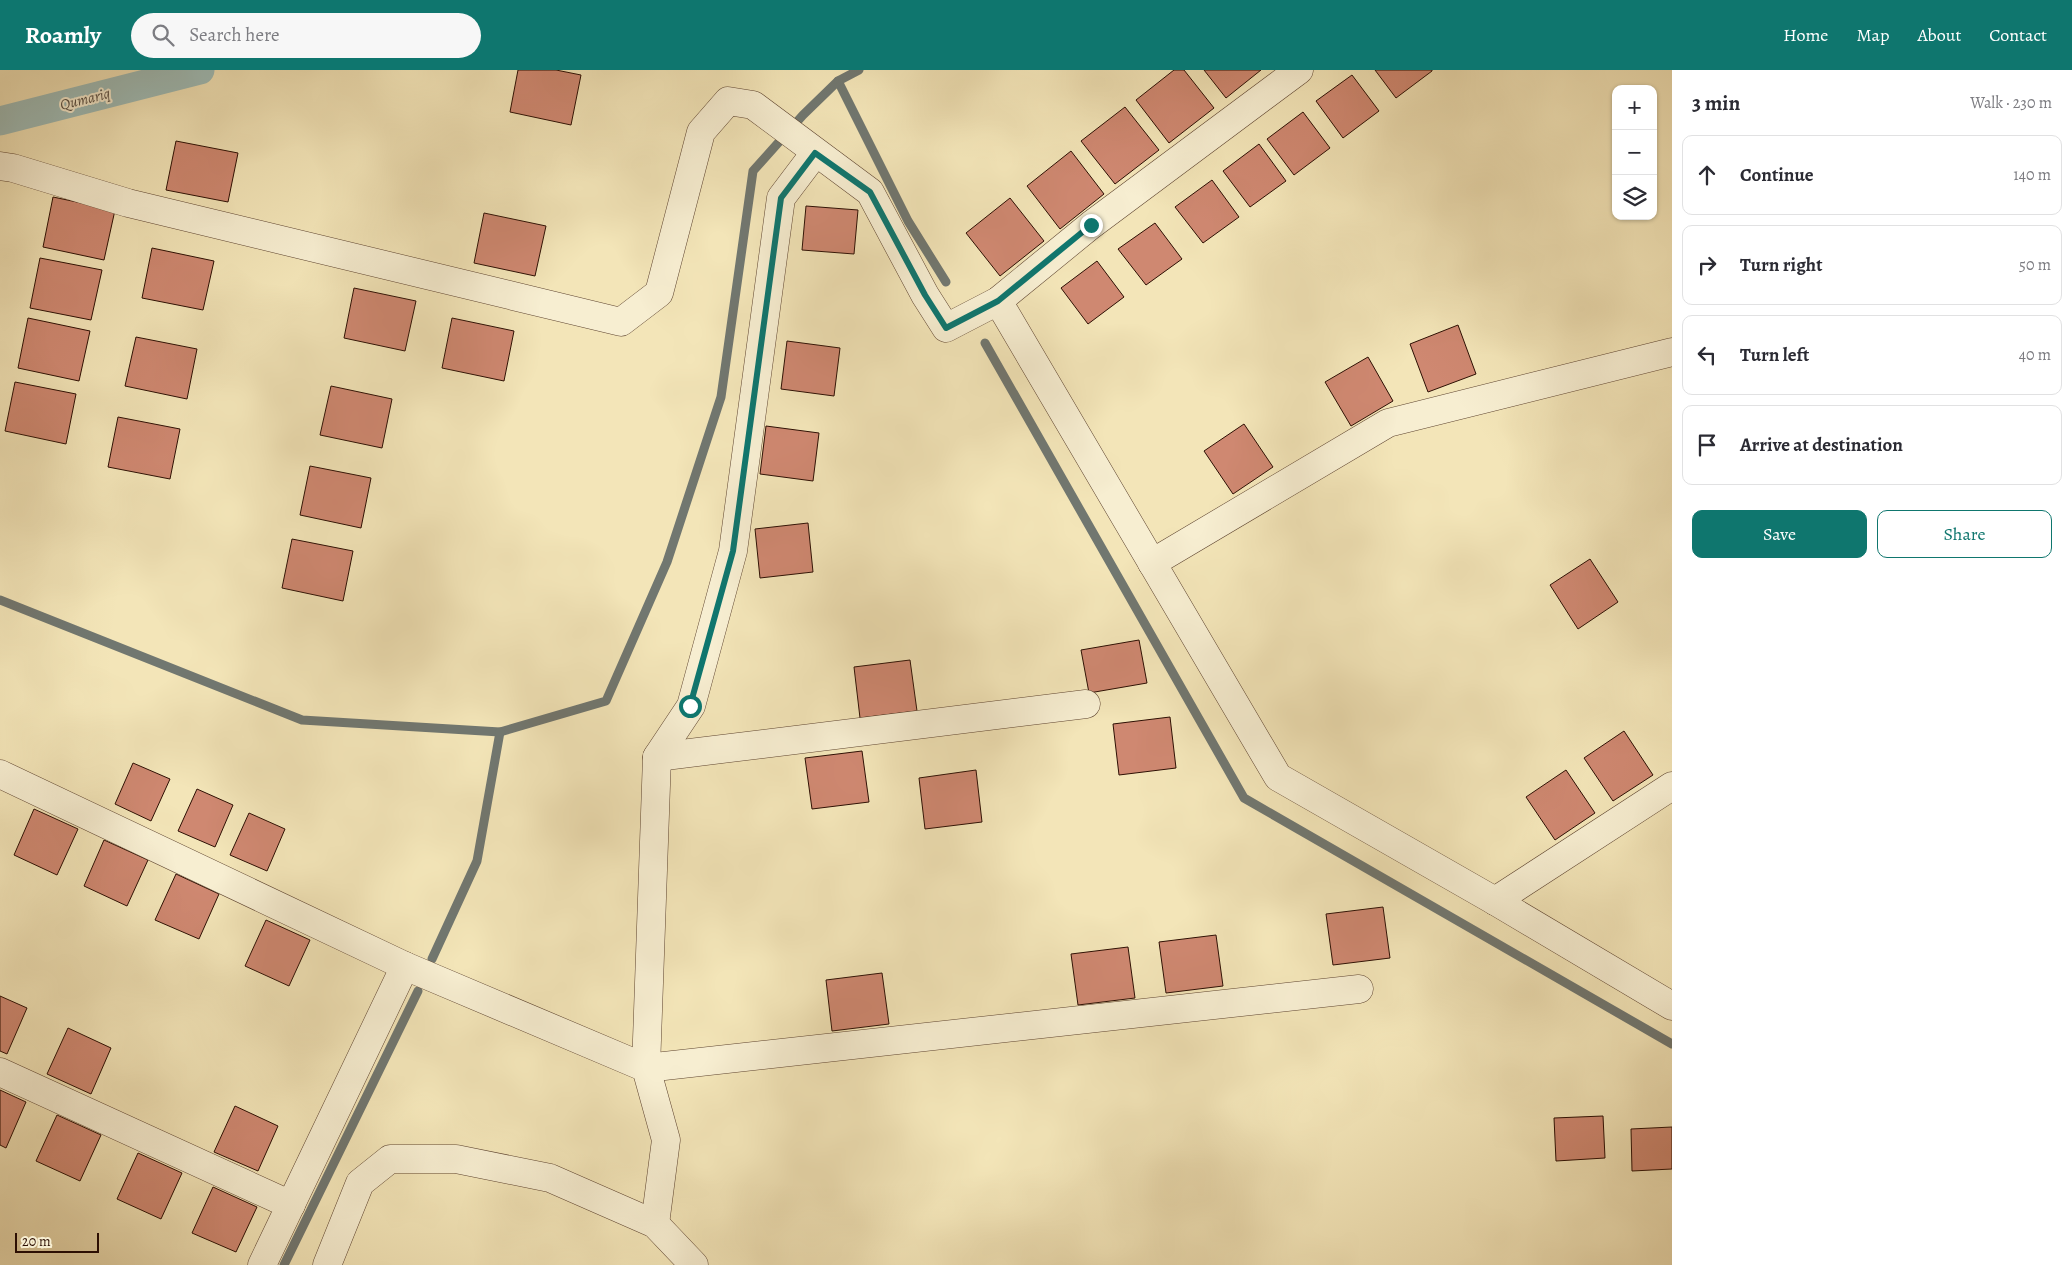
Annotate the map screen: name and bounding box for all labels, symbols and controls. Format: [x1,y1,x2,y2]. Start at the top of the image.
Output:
search box [131,13,481,58]
text: Roamly [25,19,101,51]
icon: search [149,21,177,49]
text: Search here [189,22,280,48]
text: Home [1783,23,1828,47]
text: Map [1856,23,1889,47]
text: About [1917,23,1961,47]
text: Contact [1989,23,2047,47]
water label: Qumariq [58,83,113,115]
map controls [1612,85,1657,220]
button: + [1612,85,1657,130]
text: 3 min [1692,89,1740,117]
text: Walk · 230 m [1970,92,2052,114]
button: − [1612,130,1657,175]
icon: ahead [1693,161,1721,189]
text: Continue [1740,162,1814,188]
text: 140 m [2013,164,2051,186]
button: layers [1612,175,1657,220]
route end [1080,214,1103,237]
icon: right [1693,251,1721,279]
text: Turn right [1740,252,1822,278]
text: 50 m [2019,254,2051,276]
icon: left [1693,341,1721,369]
text: Turn left [1740,342,1809,368]
text: 40 m [2019,344,2051,366]
icon: arrive [1693,431,1721,459]
text: Arrive at destination [1740,432,1903,458]
button: Save [1692,510,1867,558]
button: Share [1877,510,2052,558]
route start [679,695,702,718]
scale bar [15,1230,99,1253]
text: 20 m [22,1232,51,1251]

